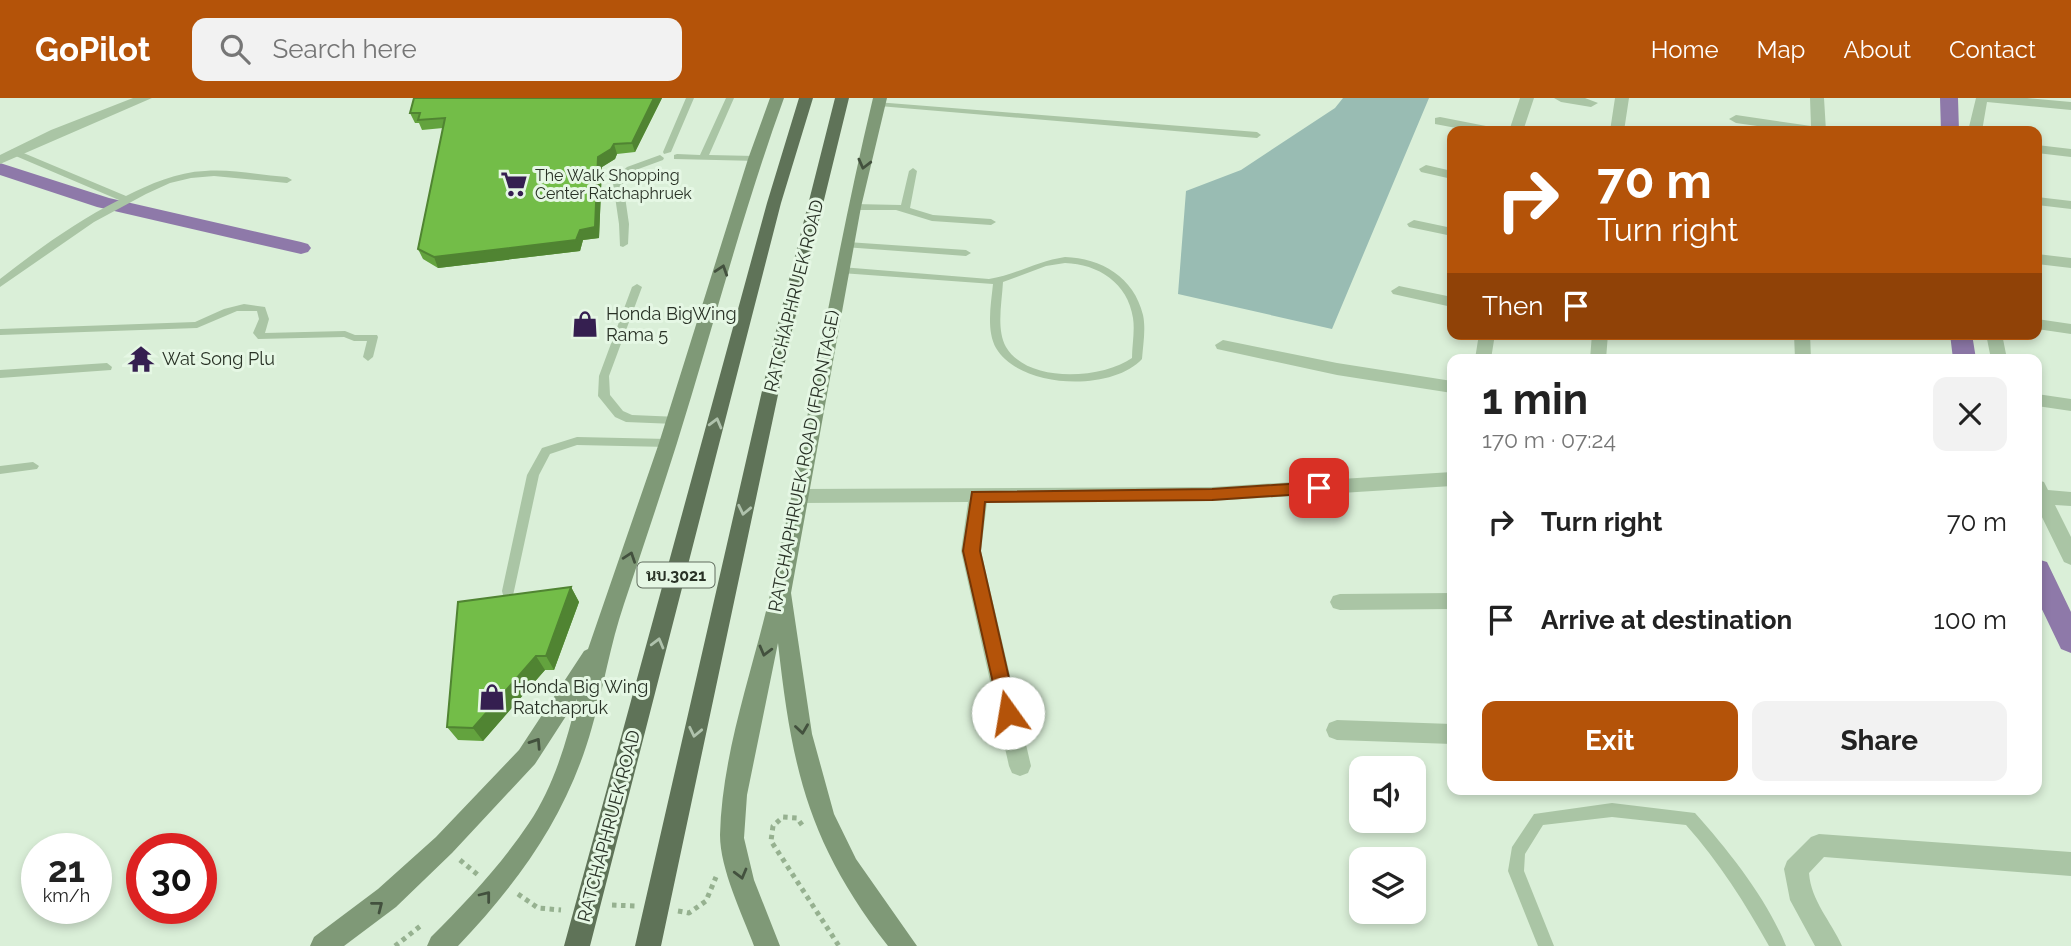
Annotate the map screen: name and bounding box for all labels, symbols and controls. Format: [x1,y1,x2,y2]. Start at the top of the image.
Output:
search box [192,18,682,81]
text: GoPilot [35,30,150,69]
icon: search [216,30,254,68]
text: Search here [272,34,417,64]
text: Home [1651,35,1719,64]
text: Map [1757,35,1805,64]
text: About [1843,35,1911,64]
text: Contact [1949,35,2036,64]
text: 70 m [1597,152,1712,209]
icon: right [1482,154,1573,245]
one-way arrow [858,158,872,170]
place label: The Walk Shopping Center Ratchaphruek [535,166,692,203]
supermarket icon: The Walk Shopping Center Ratchaphruek [499,169,529,199]
street label: RATCHAPHRUEK ROAD [759,197,828,394]
text: Turn right [1597,211,1738,248]
one-way arrow [714,264,728,277]
icon: arrive [1557,287,1595,325]
text: Then [1482,291,1543,321]
place label: Honda BigWing Rama 5 [606,303,737,345]
street label: RATCHAPHRUEK ROAD (FRONTAGE) [764,308,843,614]
shop icon: Honda BigWing Rama 5 [570,309,600,339]
temple icon: Wat Song Plu [126,344,156,374]
place label: Wat Song Plu [162,348,275,369]
text: 1 min [1482,375,1588,424]
button: close [1933,377,2007,451]
one-way arrow [708,417,722,429]
text: 170 m · 07:24 [1482,426,1616,453]
pin [1289,458,1349,518]
icon: arrive [1300,469,1338,507]
icon: right [1482,503,1520,541]
one-way arrow [738,504,753,516]
text: Turn right [1541,507,1662,537]
text: 70 m [1947,507,2007,537]
one-way arrow [622,551,636,563]
road number: นบ.3021 [638,562,714,588]
icon: arrive [1482,601,1520,639]
text: Arrive at destination [1541,605,1792,635]
text: 100 m [1934,605,2007,635]
one-way arrow [649,637,664,649]
one-way arrow [759,645,773,657]
place label: Honda Big Wing Ratchapruk [513,676,648,718]
position arrow [971,676,1045,750]
shop icon: Honda Big Wing Ratchapruk [477,682,507,712]
button: Exit [1482,701,1738,781]
button: Share [1752,701,2007,781]
one-way arrow [794,723,809,735]
one-way arrow [689,726,704,738]
street label: RATCHAPHRUEK ROAD [573,728,644,924]
one-way arrow [528,737,541,750]
map controls [1349,756,1426,924]
button: sound [1349,756,1426,833]
speed limit sign: 30 [126,833,217,924]
button: layers [1349,847,1426,924]
text: 21 [48,849,85,890]
one-way arrow [733,868,747,880]
text: km/h [43,885,90,906]
one-way arrow [478,892,491,904]
one-way arrow [370,901,383,914]

